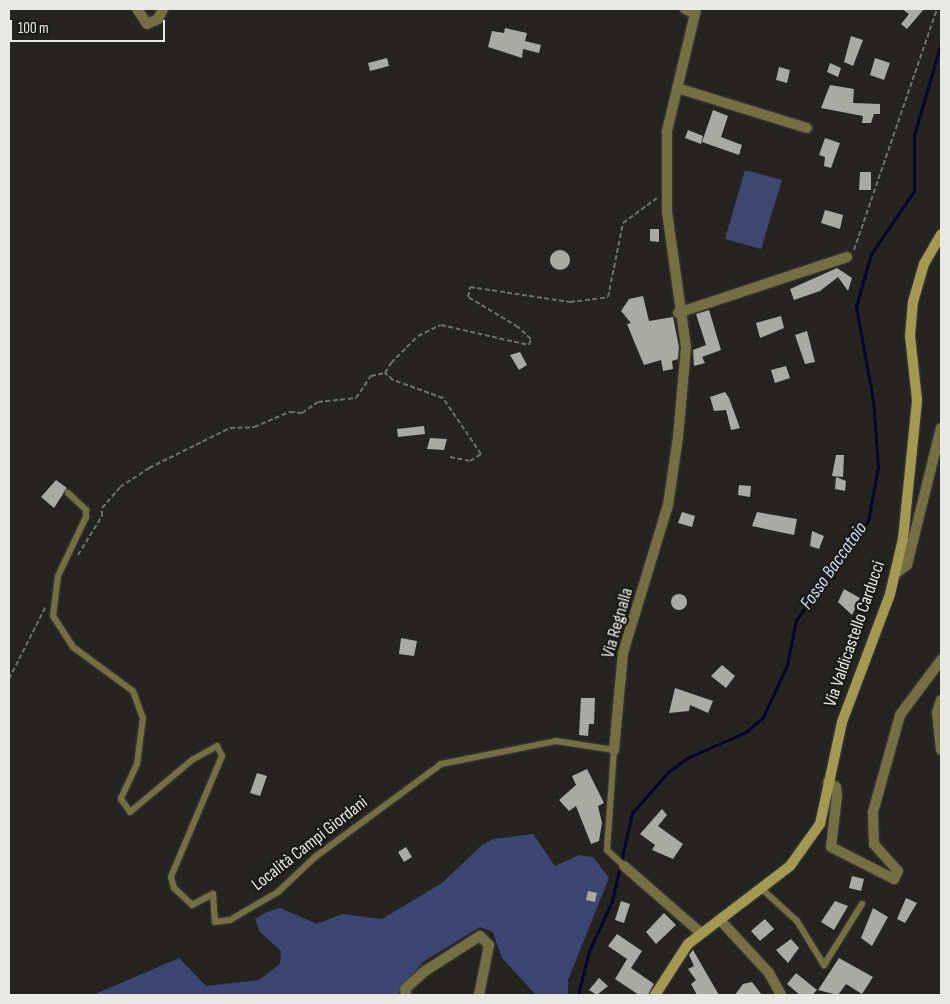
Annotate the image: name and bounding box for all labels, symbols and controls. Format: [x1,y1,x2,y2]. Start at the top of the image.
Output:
scale bar [12,10,168,42]
text: 100 m [18,19,49,38]
water label: Fosso Baccatoio [796,518,872,614]
street label: Via Valdicastello Carducci [820,558,890,710]
street label: Via Regnalla [598,585,638,661]
street label: Località Campi Giordani [248,792,372,896]

